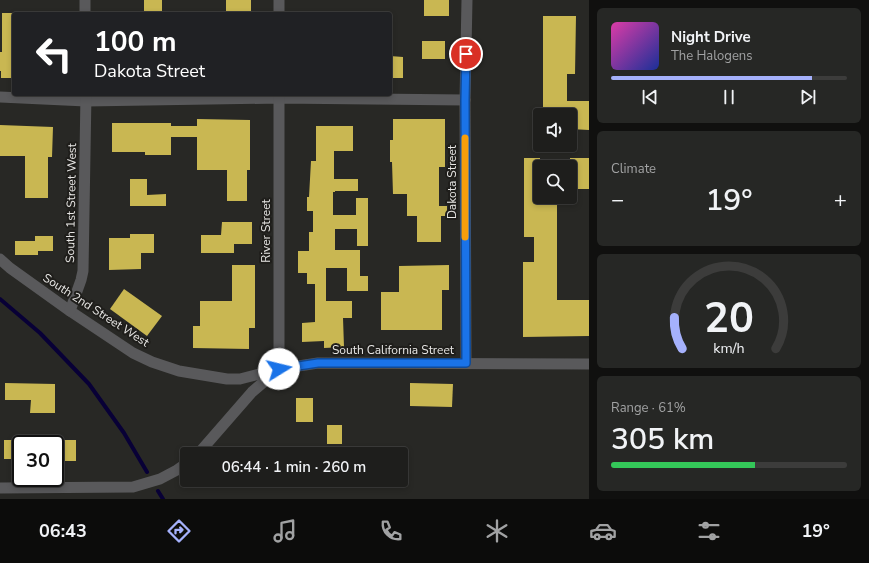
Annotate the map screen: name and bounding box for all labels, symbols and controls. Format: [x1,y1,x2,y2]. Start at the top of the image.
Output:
text: 100 m [94,23,177,61]
text: Night Drive [671,27,751,47]
icon: left [28,28,80,80]
pin [449,37,483,71]
icon: arrive [455,43,477,65]
text: The Halogens [671,47,752,65]
text: Dakota Street [94,59,205,83]
icon: previous [639,86,661,108]
icon: pause [718,86,740,108]
icon: next [797,86,819,108]
map controls [533,108,577,204]
button: sound [533,108,577,152]
street label: South 1st Street West [62,142,80,263]
street label: Dakota Street [444,144,460,219]
button: search [533,160,577,204]
text: Climate [611,160,656,178]
text: 19° [705,180,753,221]
text: − [611,185,624,215]
text: + [834,185,847,215]
street label: River Street [258,199,274,263]
street label: South 2nd Street West [40,270,153,351]
text: 20 [704,290,754,347]
text: km/h [713,338,745,357]
street label: South California Street [332,342,455,358]
position arrow [258,348,300,390]
text: Range · 61% [611,399,686,417]
text: 305 km [611,419,714,460]
speed limit sign: 30 [12,435,64,487]
text: 06:44 · 1 min · 260 m [222,457,366,477]
icon: directions [165,517,193,545]
icon: music [271,517,299,545]
icon: phone [377,517,405,545]
icon: climate [483,517,511,545]
icon: car [589,517,617,545]
icon: filters [695,517,723,545]
text: 06:43 [39,519,87,543]
text: 19° [801,519,830,543]

